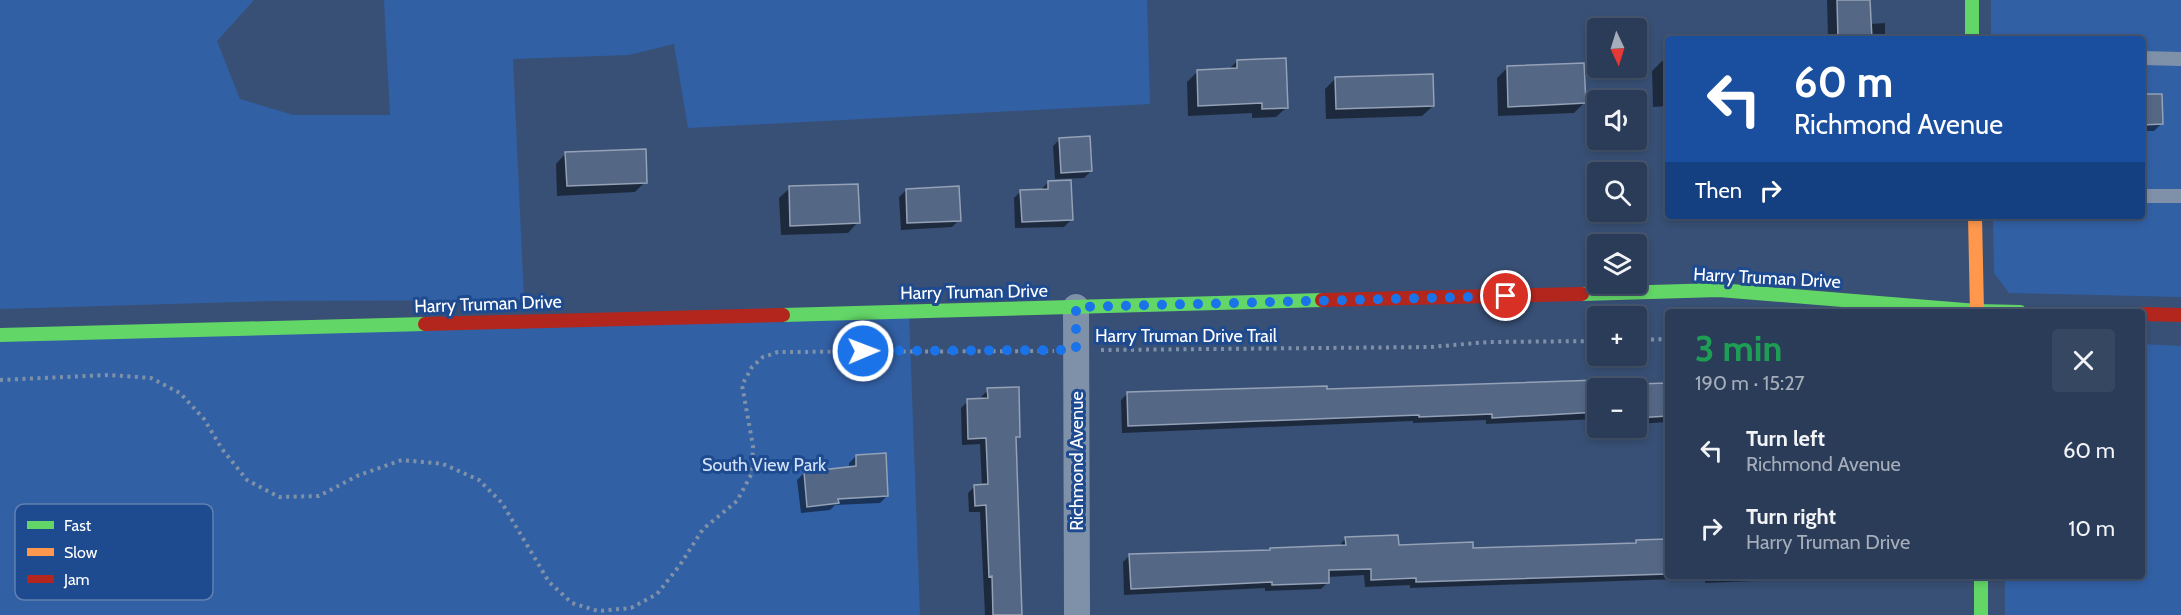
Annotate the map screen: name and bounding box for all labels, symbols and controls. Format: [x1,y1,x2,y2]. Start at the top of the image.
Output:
north arrow [1587,18,1647,78]
map controls [1587,18,1647,438]
text: 60 m [1794,56,1893,108]
icon: left [1695,60,1773,138]
button: sound [1587,90,1647,150]
text: Richmond Avenue [1794,108,2003,141]
button: search [1587,162,1647,222]
icon: right [1754,174,1787,207]
text: Then [1695,177,1742,204]
button: layers [1587,234,1647,294]
street label: Harry Truman Drive [1693,263,1841,293]
pin [1480,270,1531,321]
icon: arrive [1489,279,1522,312]
street label: Harry Truman Drive [900,280,1048,304]
street label: Harry Truman Drive [414,290,562,318]
button: + [1587,306,1647,366]
position arrow [831,319,895,383]
street label: Harry Truman Drive Trail [1095,325,1278,347]
text: 3 min [1695,326,1782,370]
button: close [2052,329,2115,392]
text: 190 m · 15:27 [1695,371,1805,395]
button: − [1587,378,1647,438]
street label: Richmond Avenue [1066,391,1088,531]
text: Turn left [1746,425,1825,452]
icon: left [1695,434,1728,467]
text: 60 m [2063,437,2115,464]
text: Richmond Avenue [1746,452,1901,476]
park label: South View Park [702,454,827,476]
text: Turn right [1746,503,1836,530]
legend [15,504,213,600]
icon: right [1695,512,1728,545]
text: 10 m [2068,515,2115,542]
text: Fast [64,516,92,535]
text: Harry Truman Drive [1746,530,1910,554]
text: Slow [64,543,98,562]
text: Jam [63,570,90,589]

